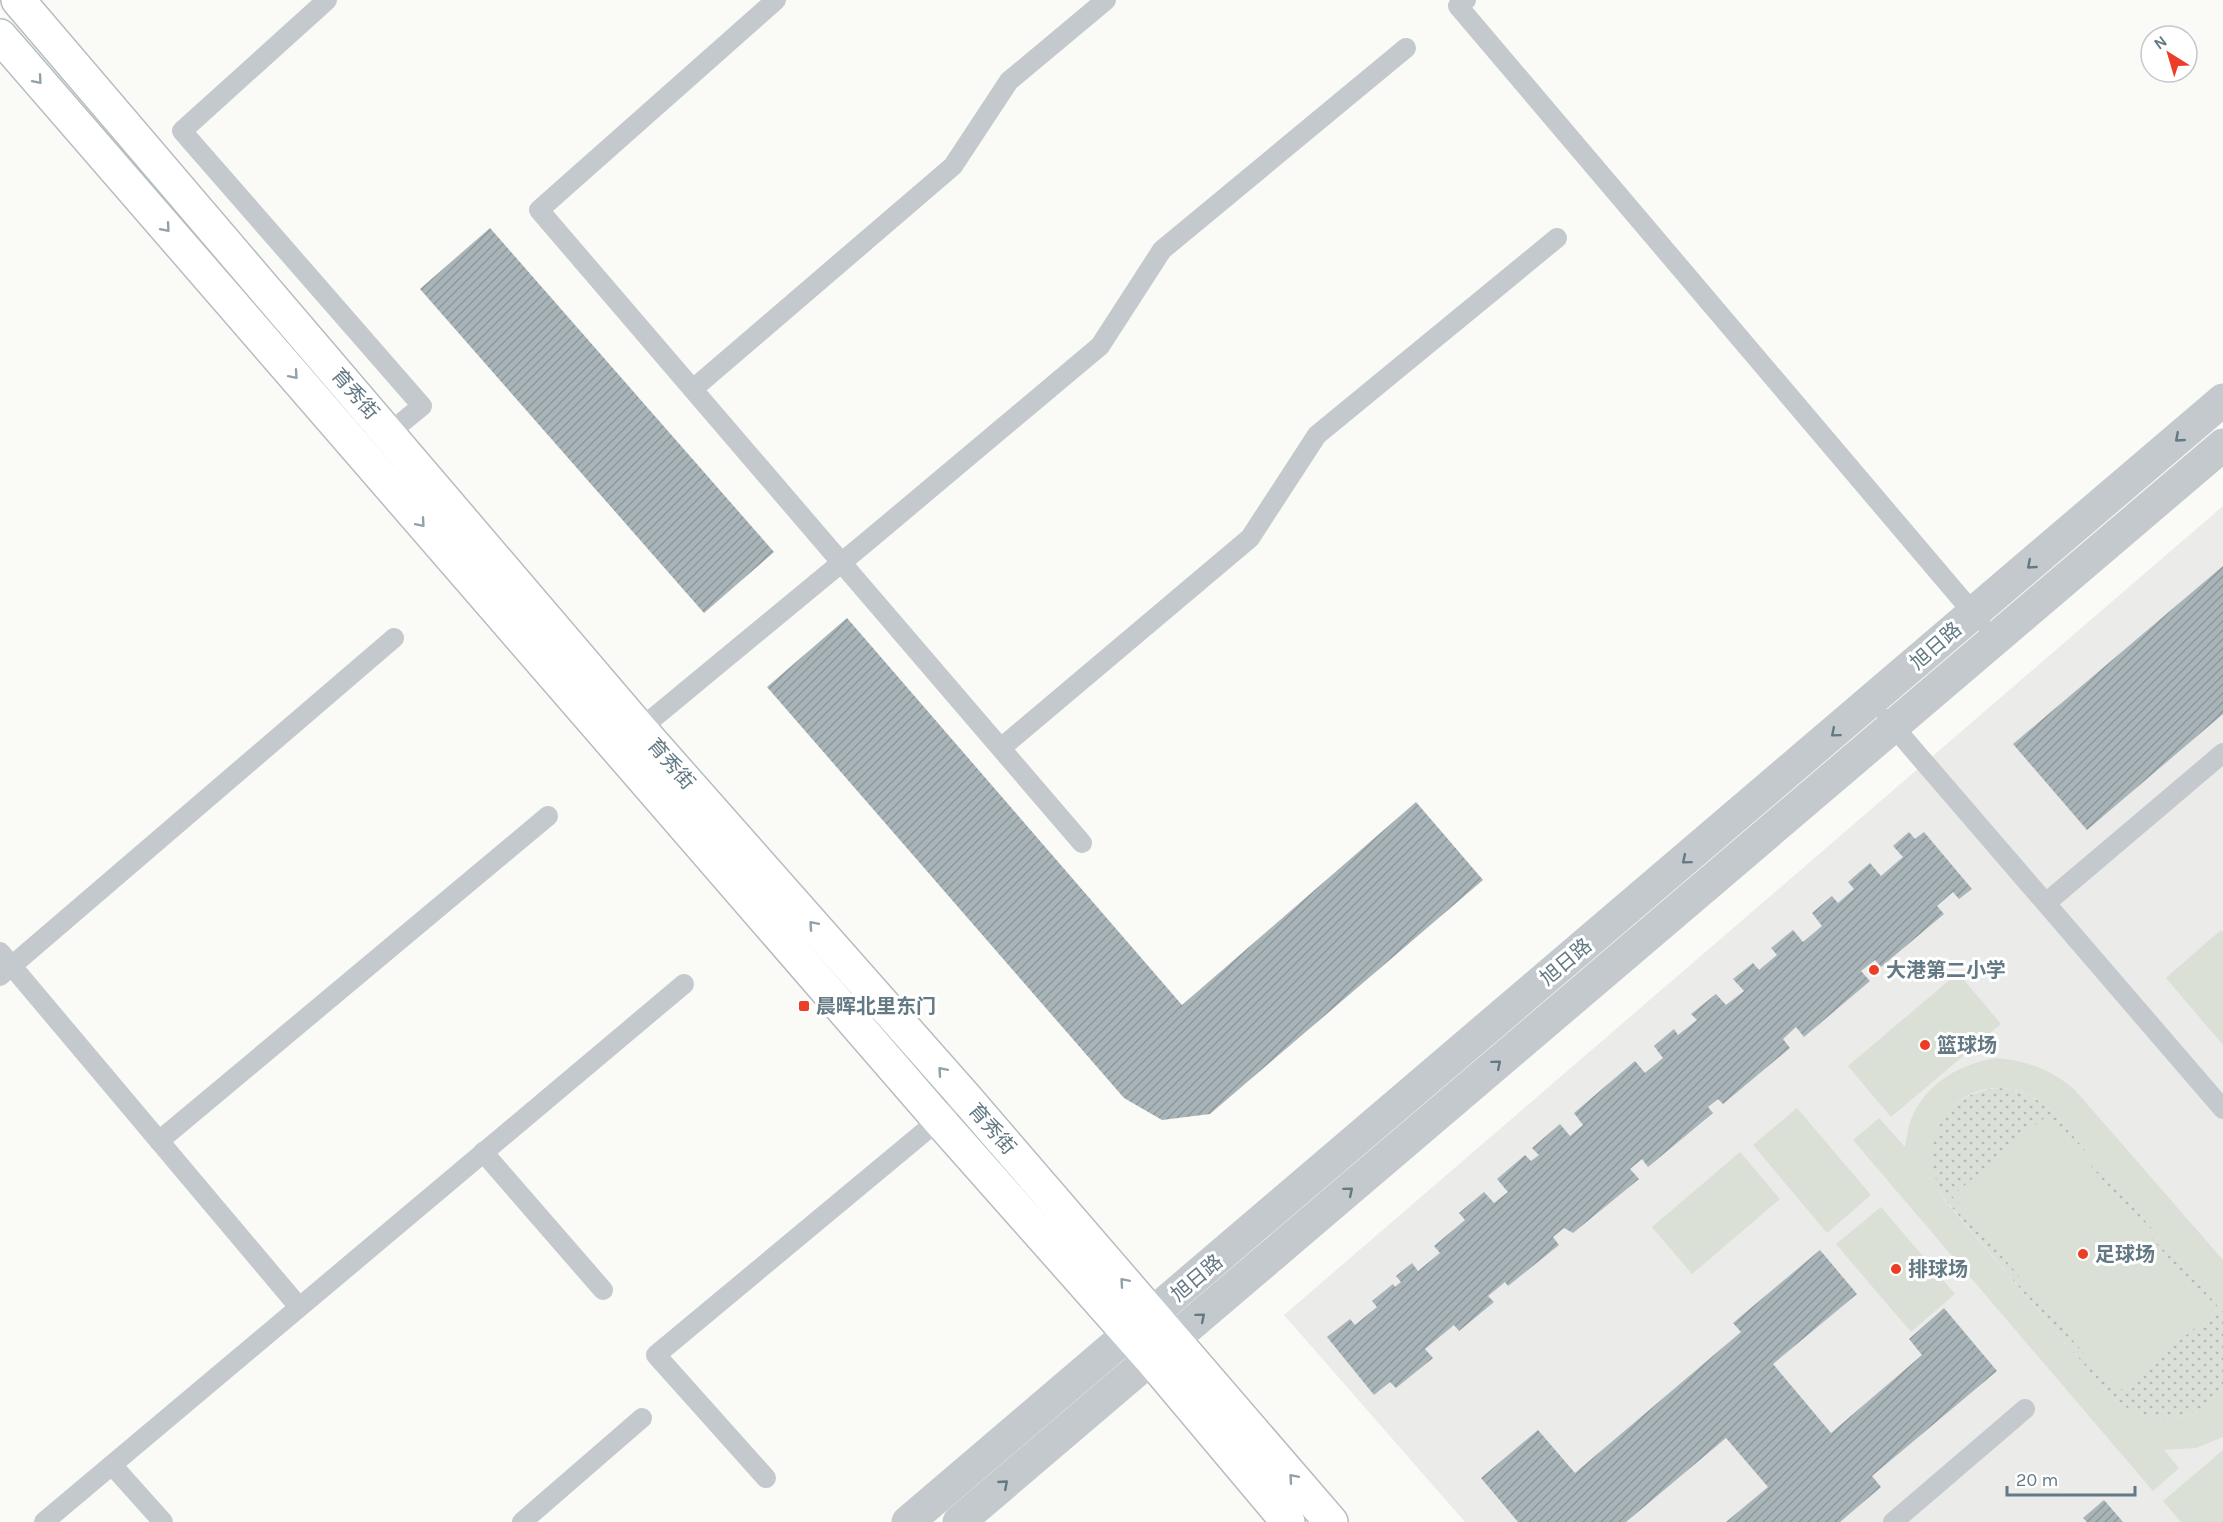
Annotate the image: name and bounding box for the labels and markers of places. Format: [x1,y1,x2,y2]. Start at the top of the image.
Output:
place label: 大港第二小学 [1886,959,2006,982]
marker: 大港第二小学 [1867,963,1881,977]
place label: 晨晖北里东门 [816,995,936,1018]
marker: 晨晖北里东门 [797,999,811,1013]
place label: 篮球场 [1937,1034,1997,1057]
marker: 篮球场 [1918,1038,1932,1052]
place label: 足球场 [2095,1243,2155,1266]
marker: 足球场 [2076,1247,2090,1261]
place label: 排球场 [1908,1258,1968,1281]
marker: 排球场 [1889,1262,1903,1276]

